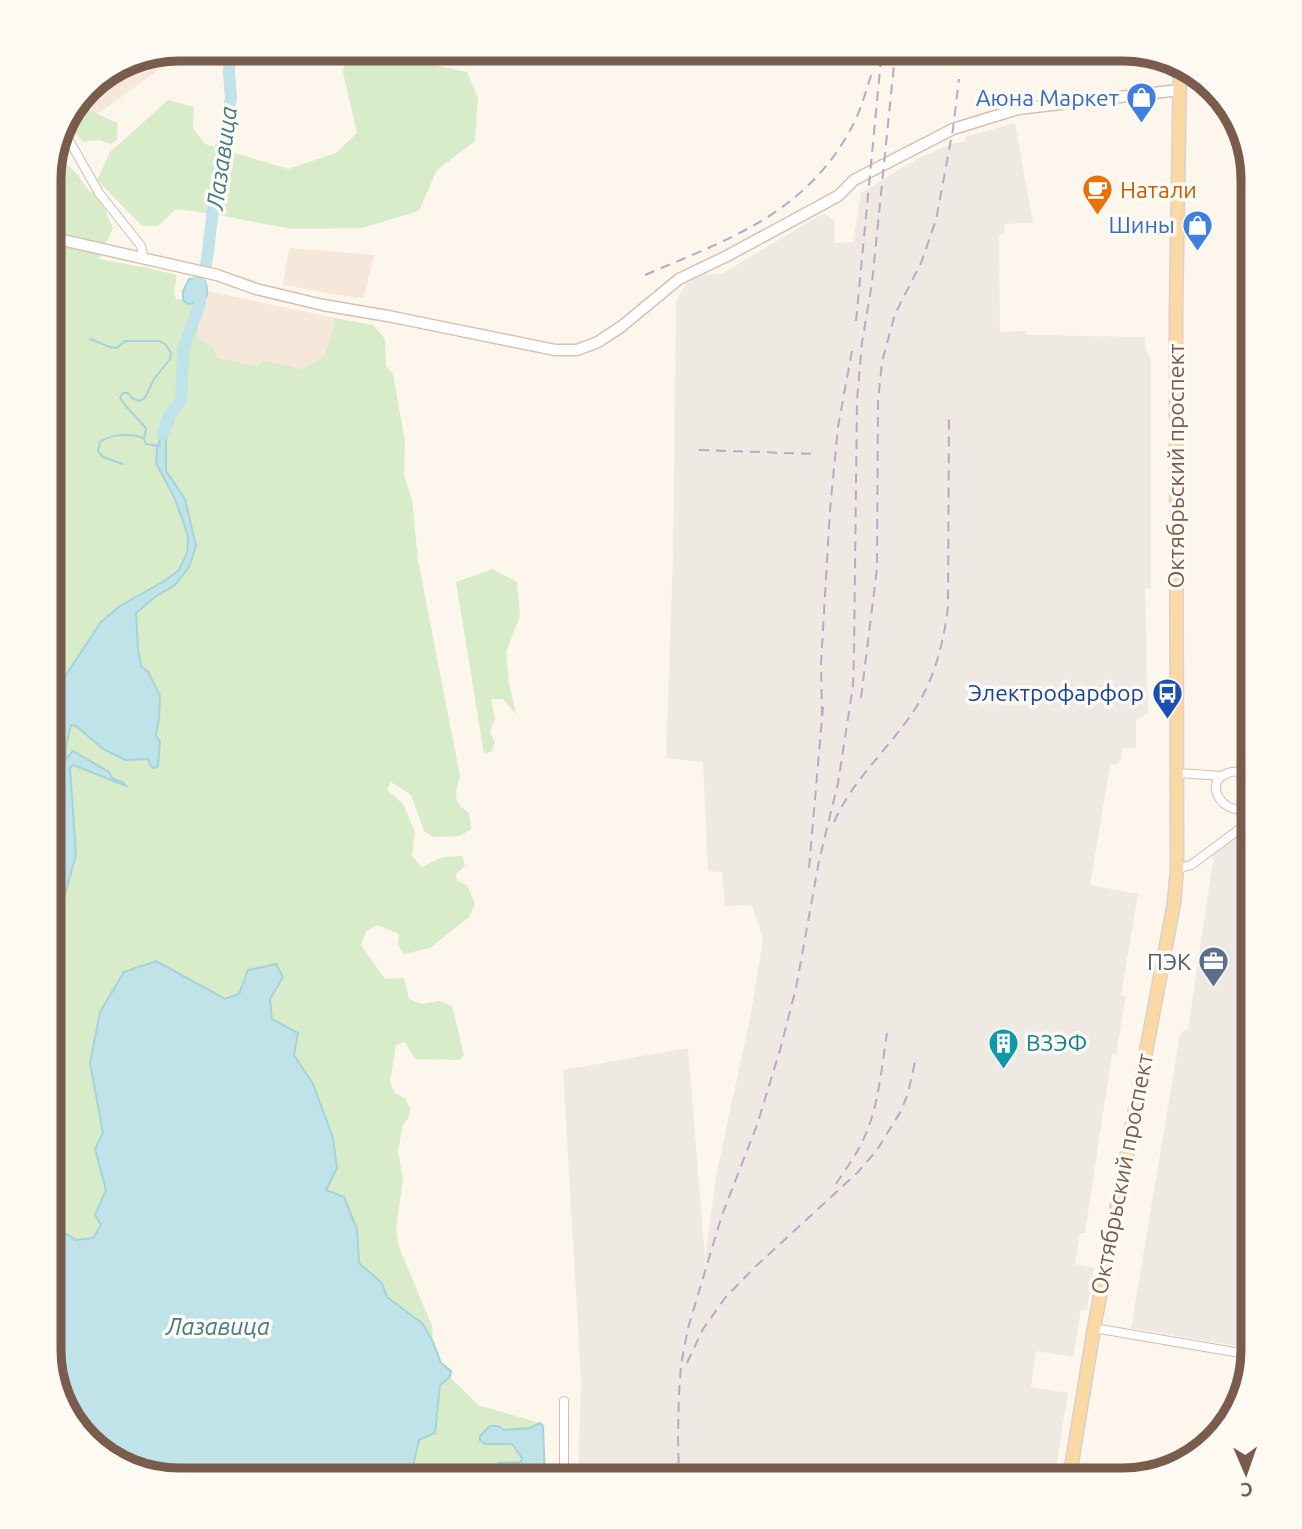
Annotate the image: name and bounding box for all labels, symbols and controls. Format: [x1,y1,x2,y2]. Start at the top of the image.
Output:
shop icon: Аюна Маркет [1125,81,1159,125]
place label: Аюна Маркет [976,85,1119,110]
water label: Лазавица [201,105,242,212]
cafe icon: Натали [1080,173,1114,217]
place label: Натали [1120,177,1197,202]
shop icon: Шины [1181,208,1215,252]
place label: Шины [1108,212,1175,237]
street label: Октябрьский проспект [1163,344,1188,589]
bus stop icon: Электрофарфор [1150,676,1184,720]
place label: Электрофарфор [968,680,1144,705]
office icon: ПЭК [1197,945,1231,989]
place label: ПЭК [1147,949,1191,974]
building icon: ВЗЭФ [986,1026,1020,1070]
place label: ВЗЭФ [1026,1030,1087,1055]
street label: Октябрьский проспект [1086,1051,1157,1297]
water label: Лазавица [165,1313,270,1340]
north arrow [1211,1438,1281,1508]
text: С [1240,1479,1253,1501]

